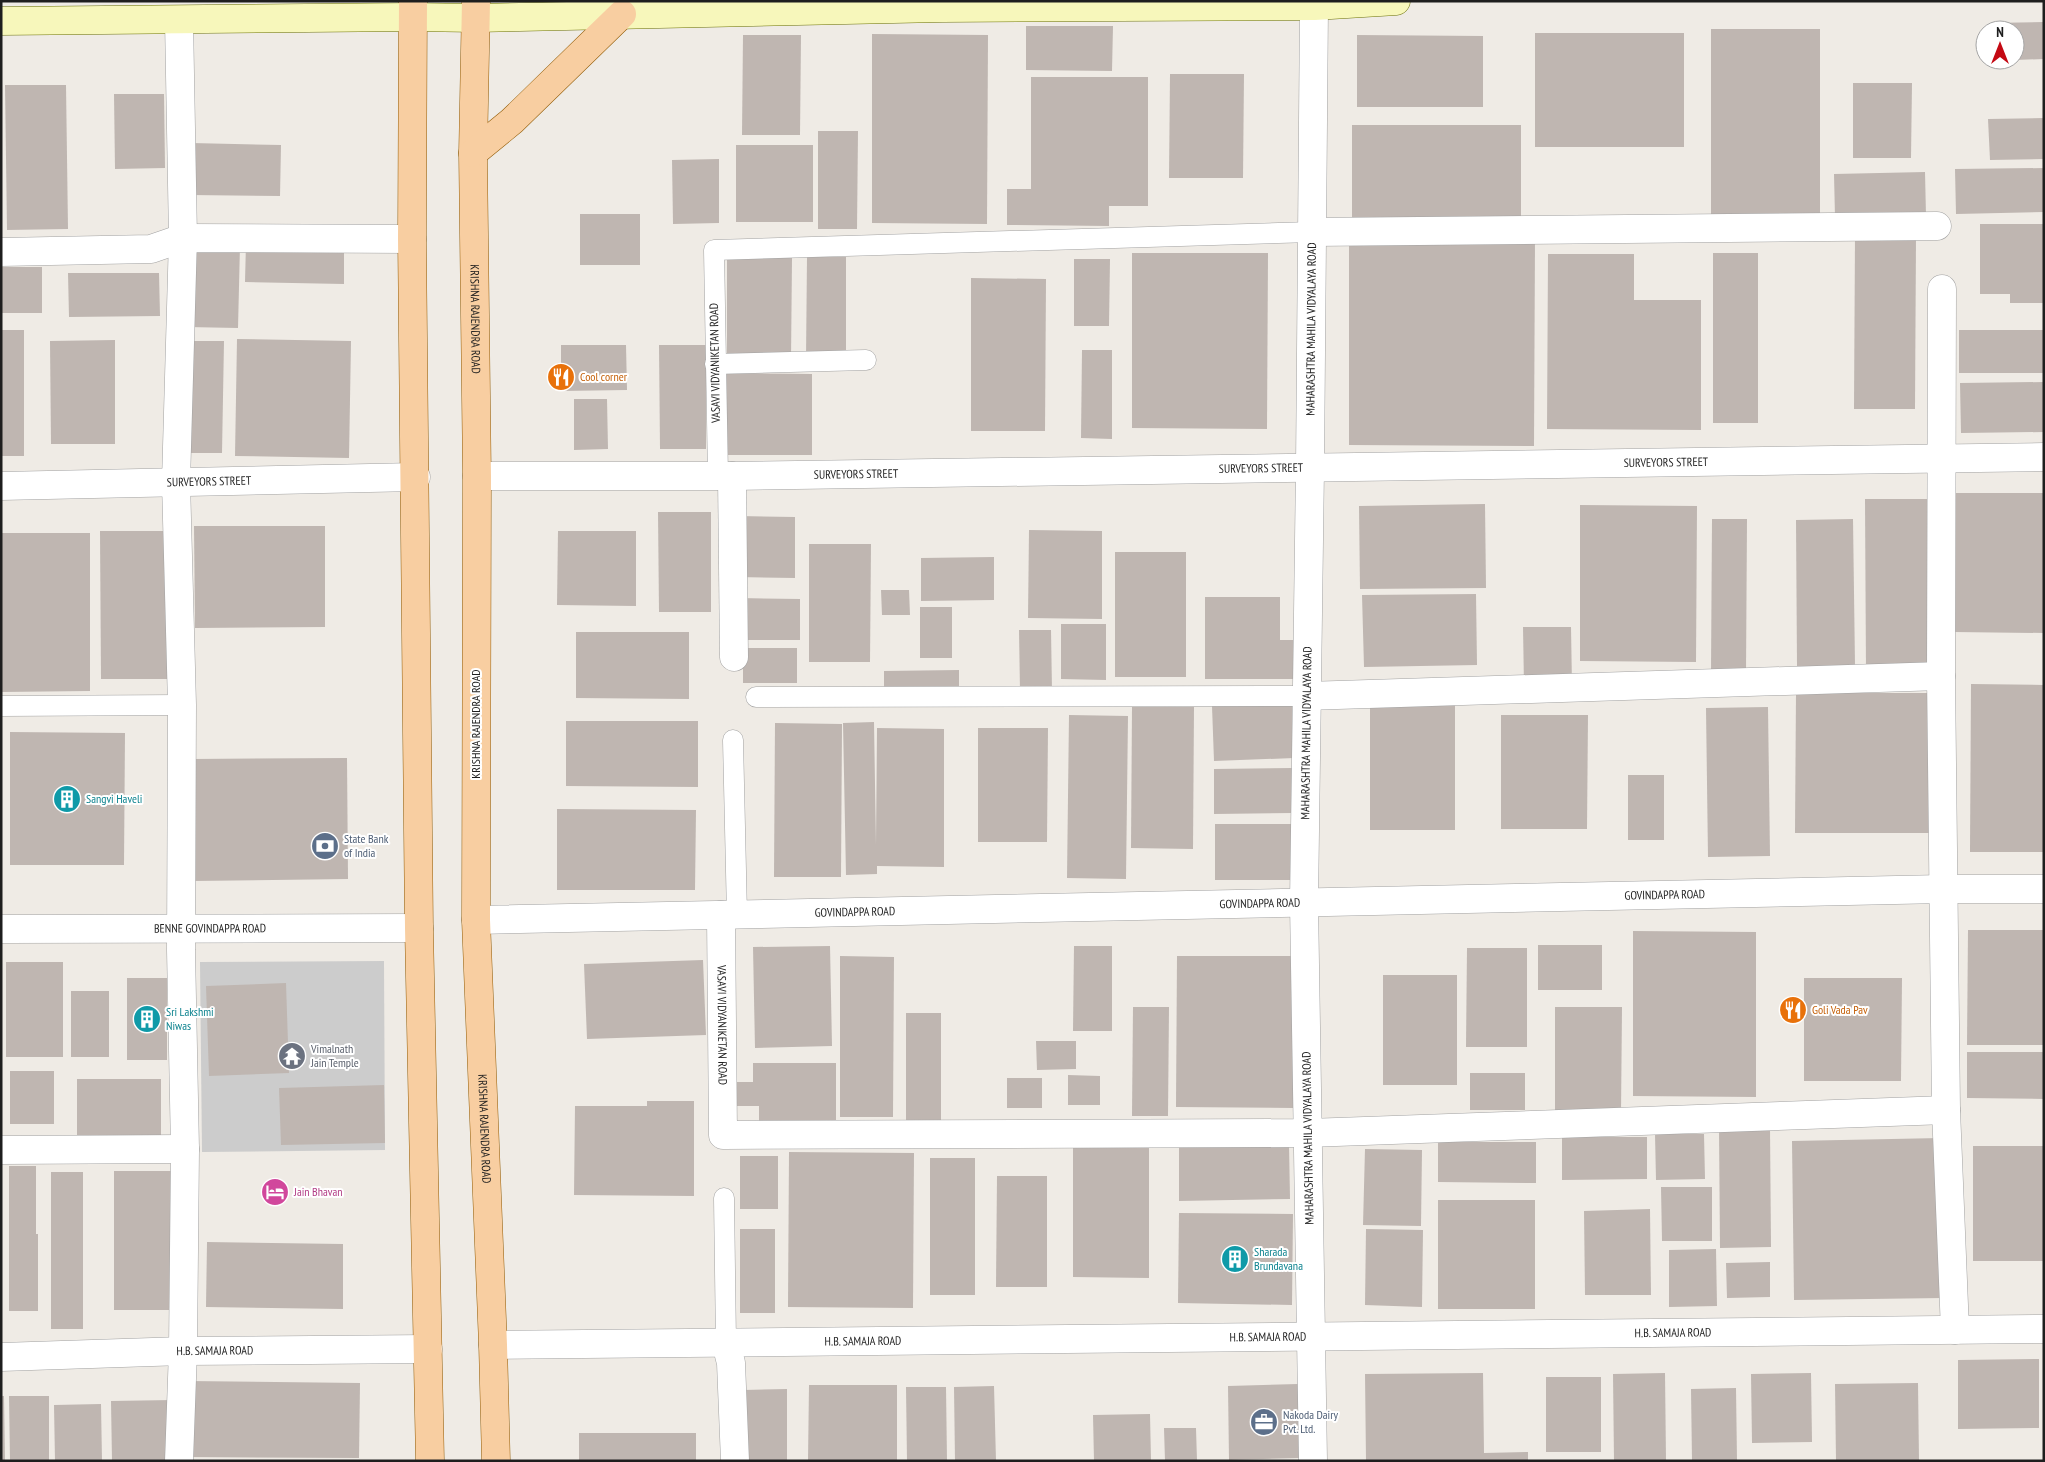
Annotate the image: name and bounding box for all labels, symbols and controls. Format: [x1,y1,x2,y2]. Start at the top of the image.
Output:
north arrow [1975,20,2025,70]
text: N [1996,23,2004,41]
street label: MAHARASHTRA MAHILA VIDYALAYA ROAD [1302,242,1319,416]
street label: KRISHNA RAJENDRA ROAD [467,264,484,374]
street label: VASAVI VIDYANIKETAN ROAD [706,303,723,424]
restaurant icon: Cool corner [546,362,576,392]
place label: Cool corner [580,369,628,384]
street label: SURVEYORS STREET [1624,454,1709,470]
street label: SURVEYORS STREET [1219,460,1304,476]
street label: SURVEYORS STREET [814,466,899,482]
street label: SURVEYORS STREET [167,473,252,489]
street label: MAHARASHTRA MAHILA VIDYALAYA ROAD [1297,646,1315,820]
street label: KRISHNA RAJENDRA ROAD [468,669,483,779]
building icon: Sangvi Haveli [52,784,82,814]
place label: Sangvi Haveli [86,791,142,806]
bank icon: State Bank of India [310,831,340,861]
place label: State Bank of India [344,831,389,860]
street label: GOVINDAPPA ROAD [1624,886,1705,903]
street label: GOVINDAPPA ROAD [1219,895,1300,911]
street label: GOVINDAPPA ROAD [814,903,895,920]
street label: BENNE GOVINDAPPA ROAD [154,920,266,936]
street label: VASAVI VIDYANIKETAN ROAD [714,964,731,1085]
restaurant icon: Goli Vada Pav [1778,995,1808,1025]
place label: Goli Vada Pav [1812,1002,1868,1017]
building icon: Sri Lakshmi Niwas [132,1004,162,1034]
place label: Sri Lakshmi Niwas [166,1004,214,1033]
temple icon: Vimalnath Jain Temple [277,1041,307,1071]
place label: Vimalnath Jain Temple [310,1041,359,1070]
street label: MAHARASHTRA MAHILA VIDYALAYA ROAD [1298,1051,1317,1225]
street label: KRISHNA RAJENDRA ROAD [475,1074,495,1184]
hotel icon: Jain Bhavan [260,1177,290,1207]
place label: Jain Bhavan [293,1184,343,1199]
building icon: Sharada Brundavana [1220,1244,1250,1274]
place label: Sharada Brundavana [1254,1244,1303,1273]
street label: H.B. SAMAJA ROAD [1634,1324,1711,1340]
street label: H.B. SAMAJA ROAD [1229,1329,1306,1344]
street label: H.B. SAMAJA ROAD [824,1333,901,1349]
street label: H.B. SAMAJA ROAD [176,1342,253,1358]
office icon: Nakoda Dairy Pvt. Ltd. [1249,1407,1279,1437]
place label: Nakoda Dairy Pvt. Ltd. [1283,1407,1339,1436]

